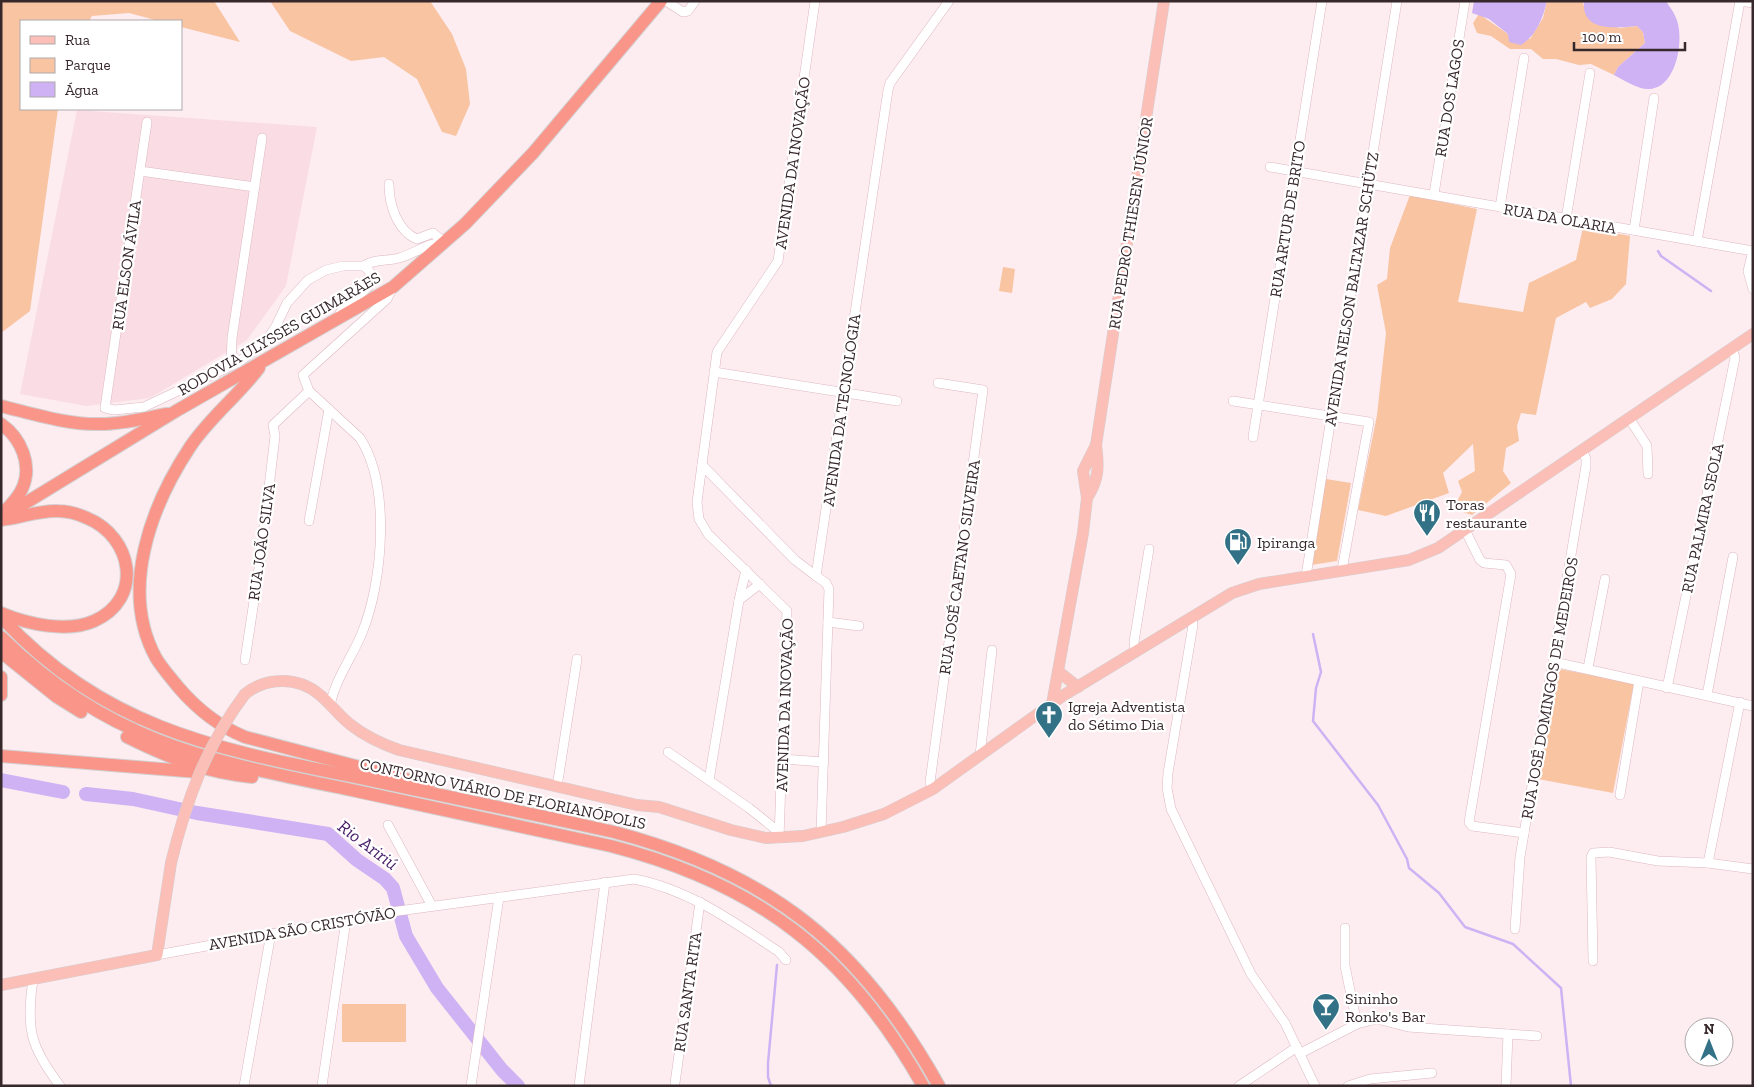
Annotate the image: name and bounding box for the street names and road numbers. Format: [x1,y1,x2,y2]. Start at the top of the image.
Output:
street label: RUA DOS LAGOS [1431,38,1468,158]
street label: AVENIDA DA INOVAÇÃO [771,75,814,250]
street label: RUA PEDRO THIESEN JÚNIOR [1104,115,1157,331]
street label: RUA ARTUR DE BRITO [1266,139,1309,299]
street label: AVENIDA NELSON BALTAZAR SCHÜTZ [1320,151,1383,428]
street label: RUA ELSON ÁVILA [108,198,145,331]
street label: RUA DA OLARIA [1502,199,1618,238]
street label: RODOVIA ULYSSES GUIMARÃES [175,268,384,399]
street label: AVENIDA DA TECNOLOGIA [819,312,864,507]
street label: RUA PALMIRA SEOLA [1677,441,1728,595]
street label: RUA JOSÉ CAETANO SILVEIRA [935,458,984,676]
street label: RUA JOÃO SILVA [244,482,279,602]
street label: RUA JOSÉ DOMINGOS DE MEDEIROS [1517,556,1582,821]
street label: AVENIDA DA INOVAÇÃO [772,618,797,792]
street label: CONTORNO VIÁRIO DE FLORIANÓPOLIS [358,754,648,833]
street label: AVENIDA SÃO CRISTÓVÃO [207,903,397,954]
street label: RUA SANTA RITA [670,930,705,1053]

